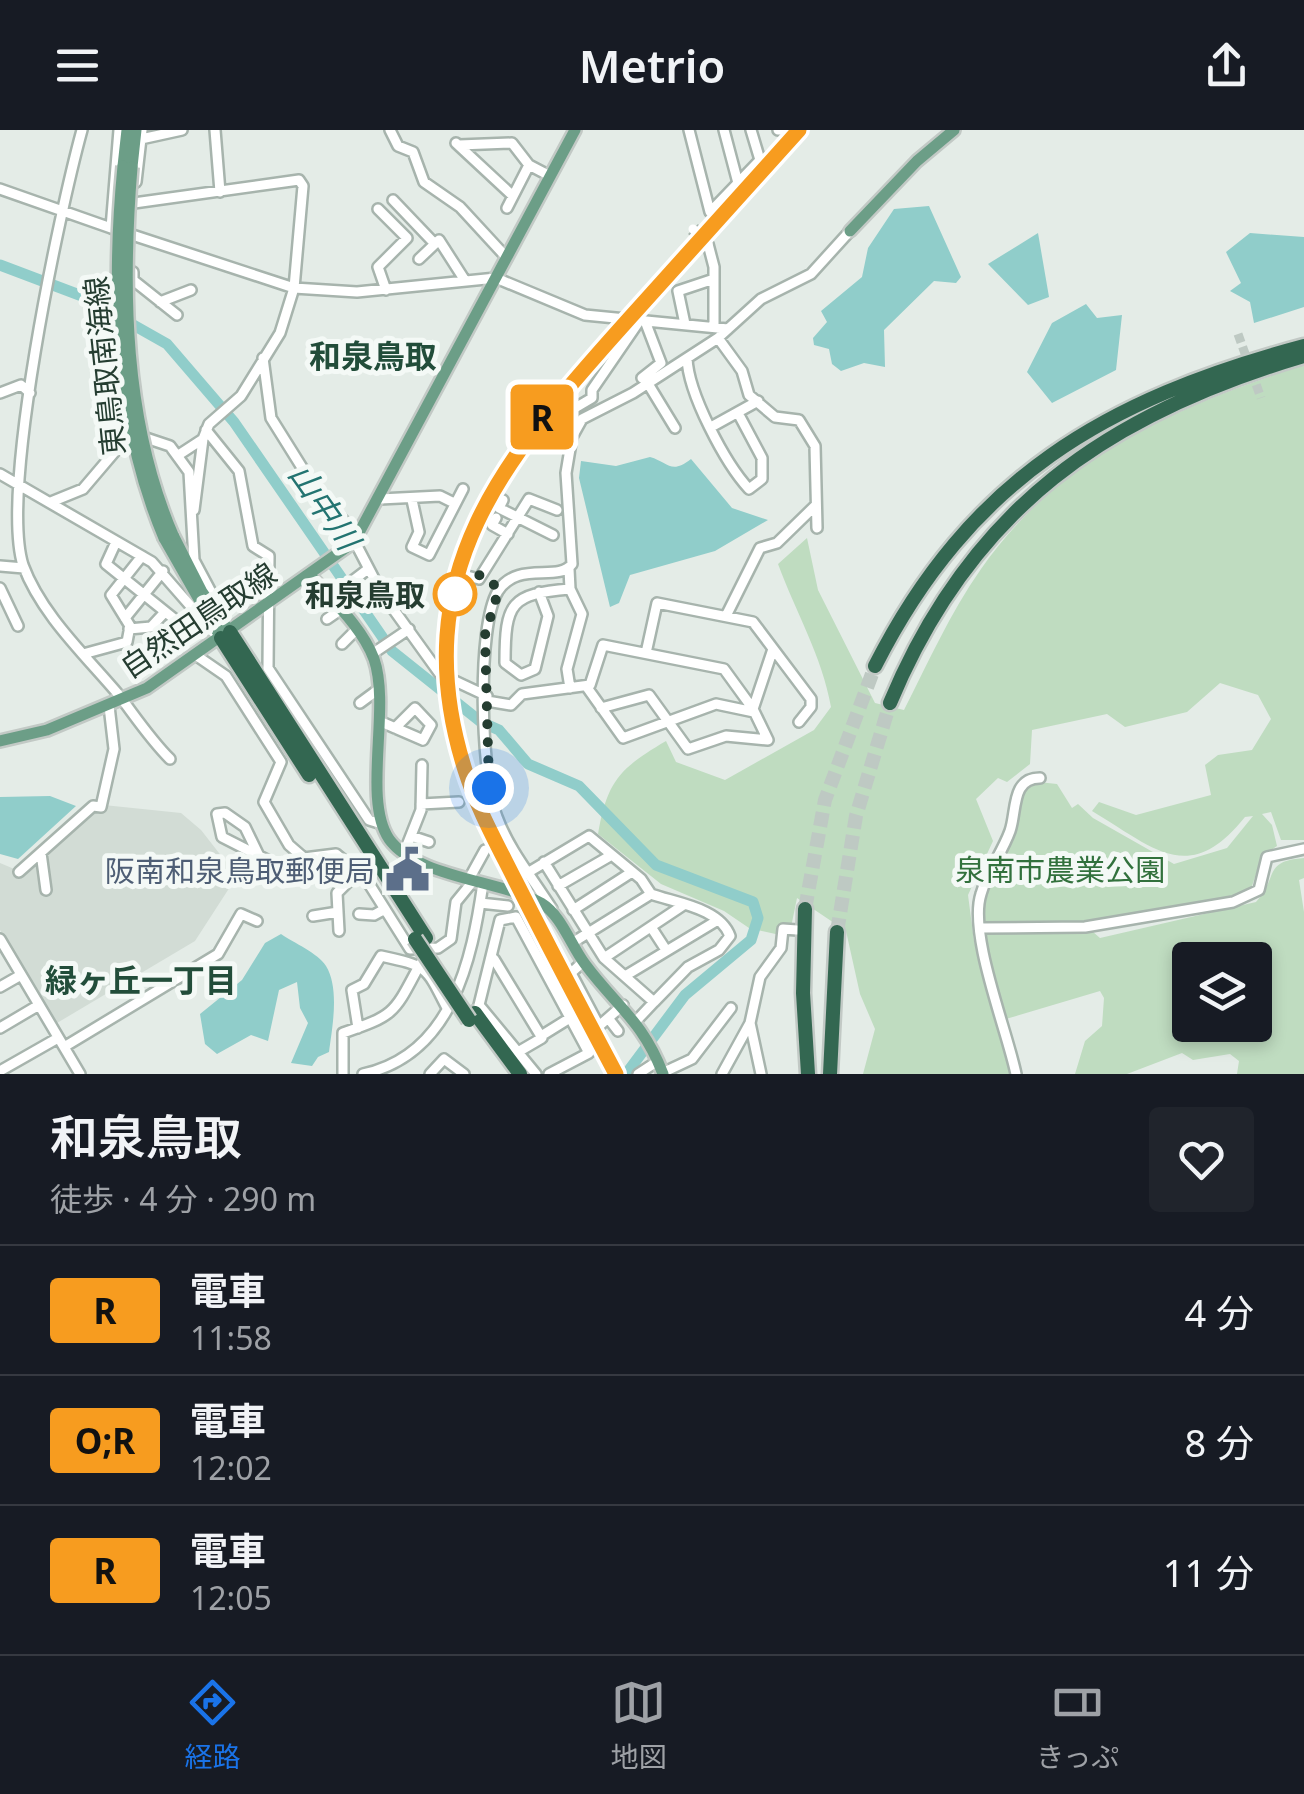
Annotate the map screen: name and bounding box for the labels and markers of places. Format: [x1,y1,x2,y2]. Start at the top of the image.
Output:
marker: 和泉鳥取 [434,573,476,615]
place label: 和泉鳥取 [305,574,425,615]
public building icon: 阪南和泉鳥取郵便局 [384,846,432,894]
place label: 阪南和泉鳥取郵便局 [105,850,375,891]

